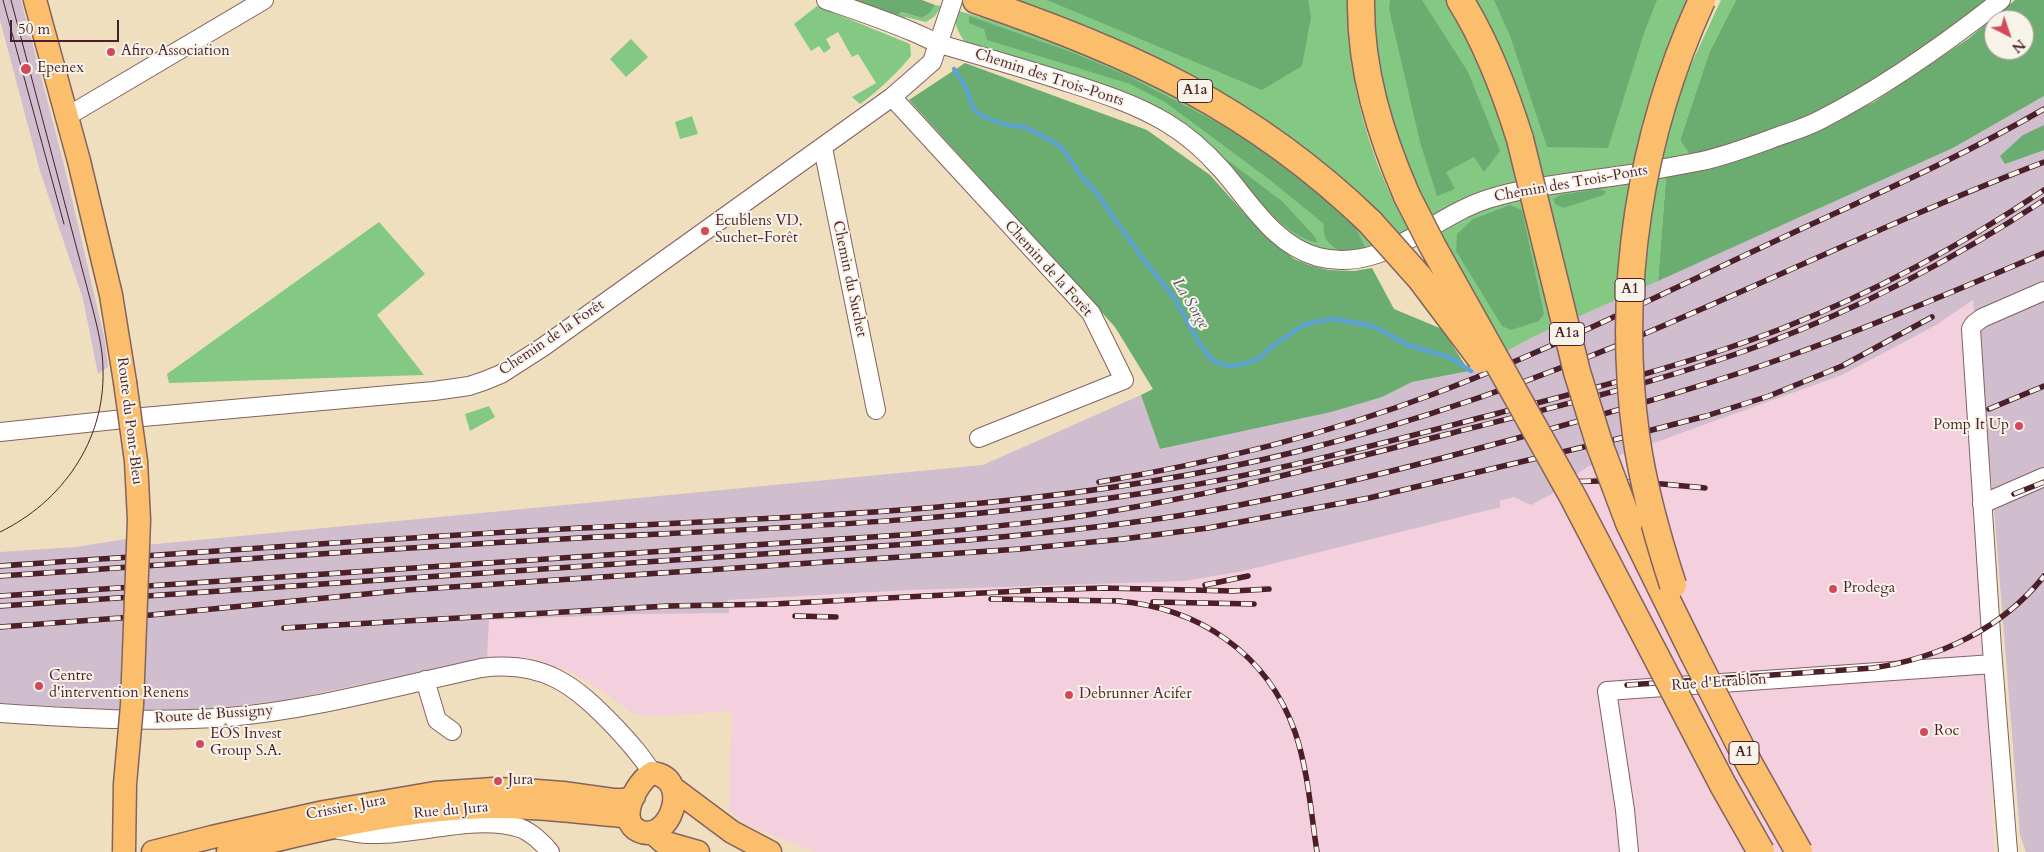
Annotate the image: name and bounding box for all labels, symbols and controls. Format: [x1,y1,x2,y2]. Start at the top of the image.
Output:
scale bar [12,10,121,42]
north arrow [1984,10,2034,60]
text: 50 m [18,19,50,39]
text: N [2008,35,2029,57]
place label: Afiro Association [121,43,230,61]
street label: Chemin des Trois-Ponts [972,45,1126,111]
marker: Afiro Association [105,46,117,58]
place label: Epenex [37,60,84,78]
marker: Epenex [19,62,33,76]
road number: A1a [1178,80,1212,102]
street label: Chemin des Trois-Ponts [1493,162,1649,206]
place label: Ecublens VD, Suchet-Forêt [715,213,803,248]
street label: Chemin de la Forêt [1000,217,1096,321]
street label: Chemin du Suchet [828,219,870,339]
marker: Ecublens VD, Suchet-Forêt [699,225,711,237]
water label: La Sorge [1167,275,1213,333]
road number: A1 [1615,278,1645,302]
street label: Chemin de la Forêt [496,296,608,380]
road number: A1a [1550,322,1584,346]
street label: Route du Pont-Bleu [112,356,146,486]
place label: Pomp It Up [1933,417,2009,435]
marker: Pomp It Up [2013,420,2025,432]
place label: Prodega [1843,580,1895,598]
marker: Prodega [1827,583,1839,595]
place label: Centre d'intervention Renens [49,668,189,703]
street label: Rue d'Etrablon [1671,671,1767,695]
marker: Centre d'intervention Renens [33,680,45,692]
place label: Debrunner Acifer [1079,686,1192,704]
marker: Debrunner Acifer [1063,689,1075,701]
street label: Route de Bussigny [154,702,274,728]
place label: Roc [1934,723,1959,741]
place label: EÔS Invest Group S.A. [210,726,282,761]
marker: Roc [1918,726,1930,738]
marker: EÔS Invest Group S.A. [194,738,206,750]
road number: A1 [1729,741,1759,764]
place label: Jura [508,772,533,790]
marker: Jura [492,775,504,787]
street label: Crissier, Jura [305,791,387,825]
street label: Rue du Jura [413,799,489,823]

